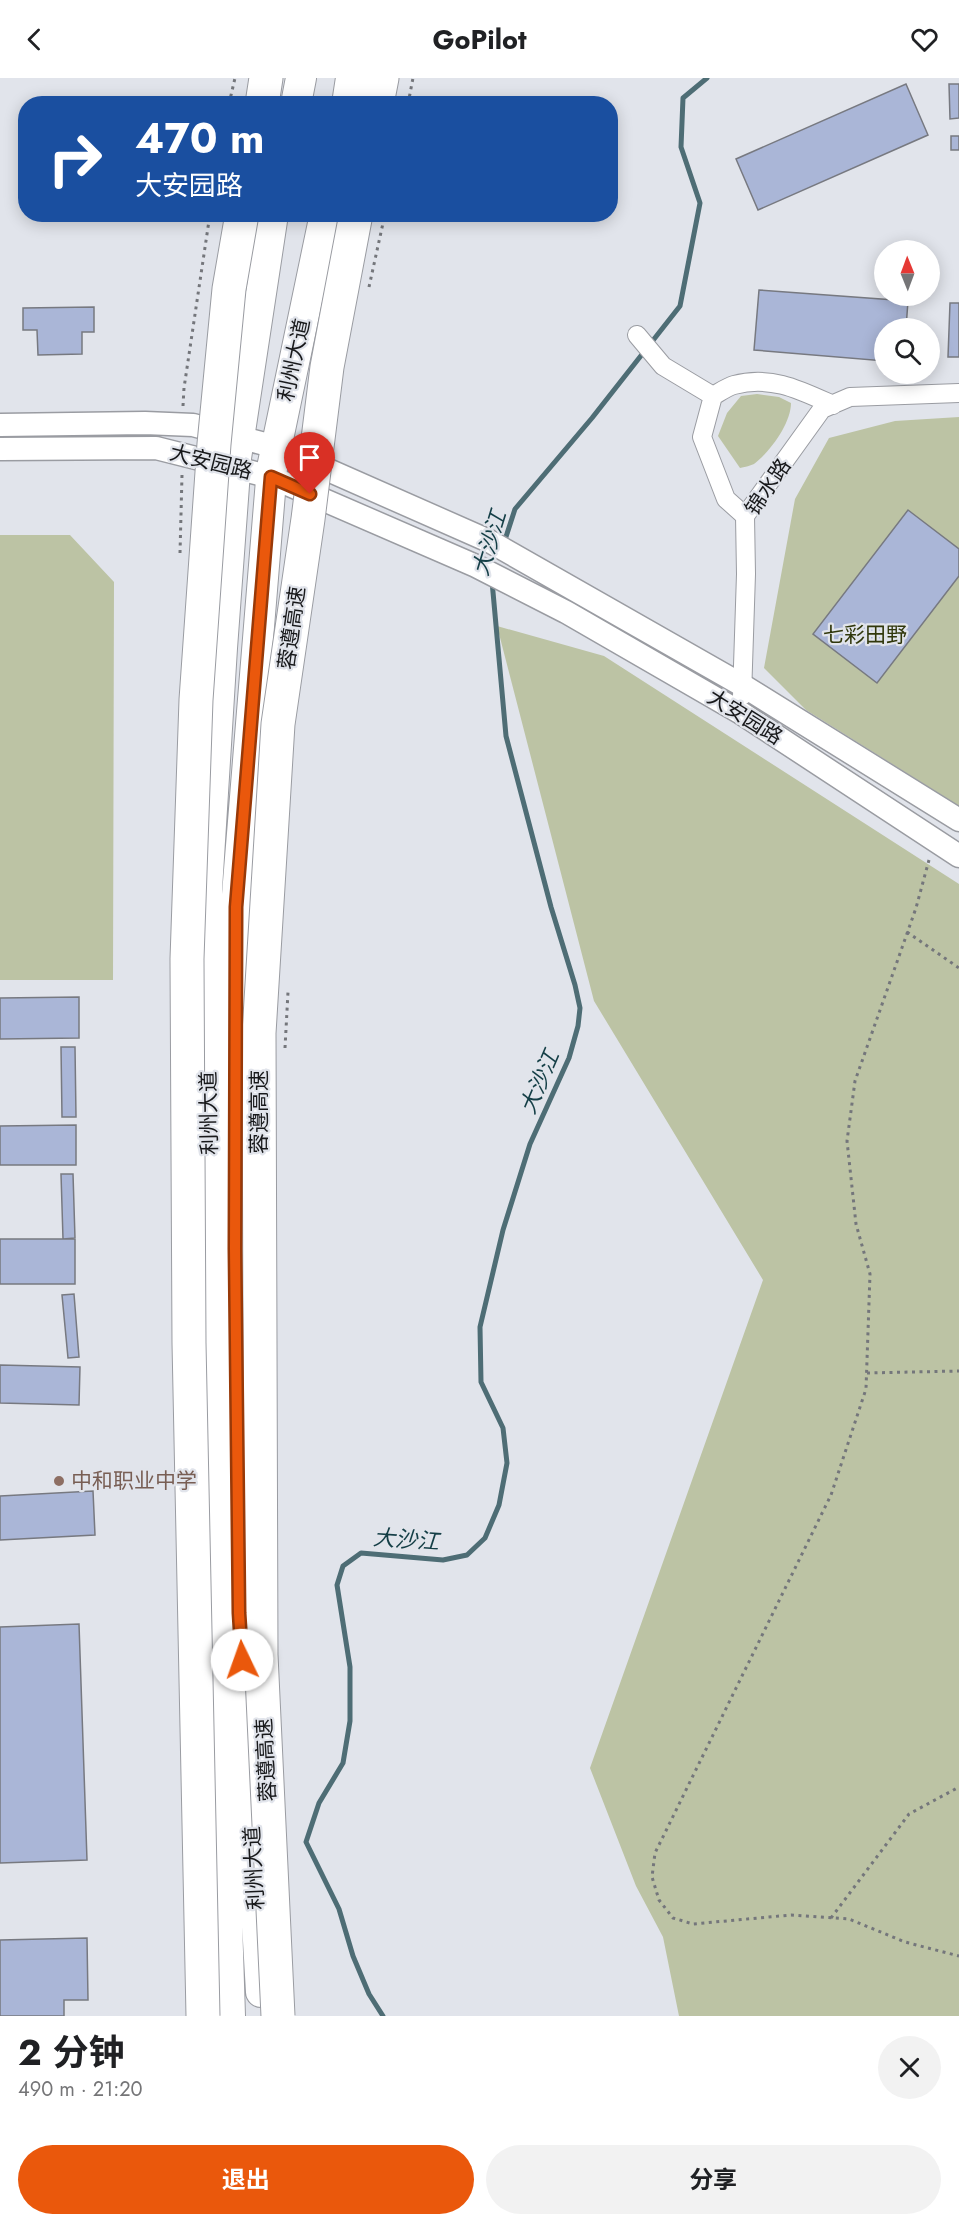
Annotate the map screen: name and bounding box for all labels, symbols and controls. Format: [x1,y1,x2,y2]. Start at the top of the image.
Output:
text: GoPilot [433,20,527,59]
icon: back [18,23,51,56]
icon: heart [908,23,941,56]
text: 470 m [135,108,265,169]
icon: right [36,120,114,198]
text: 大安园路 [135,166,243,205]
north arrow [874,240,940,306]
map controls [874,240,940,384]
street label: 利州大道 [271,316,317,404]
button: search [874,318,940,384]
pin [284,432,335,494]
street label: 大安园路 [167,437,255,487]
icon: arrive [293,441,326,474]
street label: 锦水路 [738,452,798,522]
water label: 大沙江 [464,505,515,579]
street label: 蓉遵高速 [271,584,313,672]
park label: 七彩田野 [823,620,907,650]
street label: 大安园路 [701,682,789,752]
water label: 大沙江 [511,1044,567,1119]
street label: 蓉遵高速 [244,1070,274,1154]
street label: 利州大道 [193,1071,225,1155]
place label: 中和职业中学 [71,1466,197,1496]
marker: 中和职业中学 [52,1474,66,1488]
water label: 大沙江 [372,1521,442,1557]
position arrow [210,1628,274,1692]
street label: 蓉遵高速 [249,1717,283,1803]
street label: 利州大道 [237,1825,271,1911]
text: 2 分钟 [18,2026,124,2078]
button: close [878,2036,941,2099]
text: 490 m · 21:20 [18,2075,143,2104]
button: 退出 [18,2145,474,2214]
button: 分享 [486,2145,941,2214]

